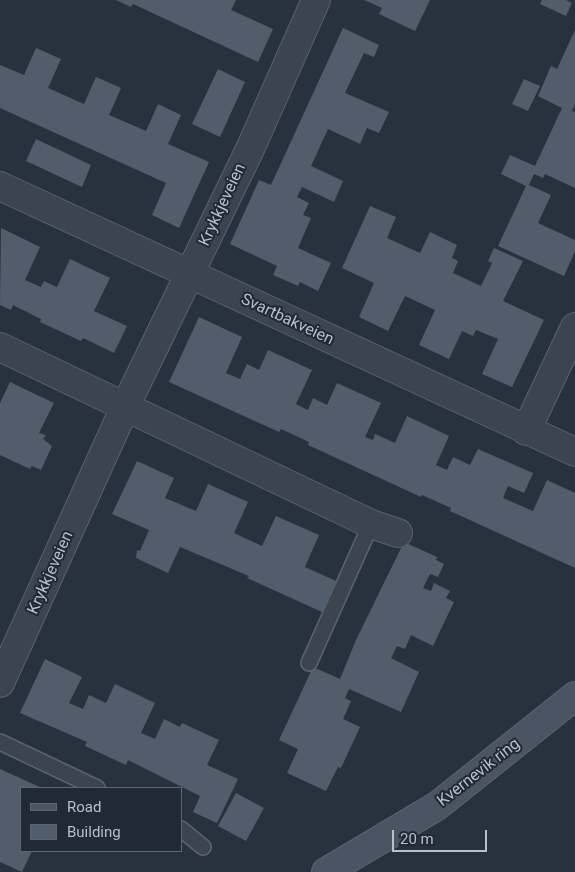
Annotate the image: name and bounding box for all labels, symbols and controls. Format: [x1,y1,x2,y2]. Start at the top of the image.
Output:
street label: Krykkjeveien [196,161,250,249]
street label: Svartbakveien [238,290,336,350]
street label: Krykkjeveien [24,528,78,618]
street label: Kvernevik ring [434,735,524,811]
legend [20,787,182,852]
text: Road [67,798,101,816]
scale bar [395,820,490,852]
text: Building [67,823,121,841]
text: 20 m [400,830,434,848]

